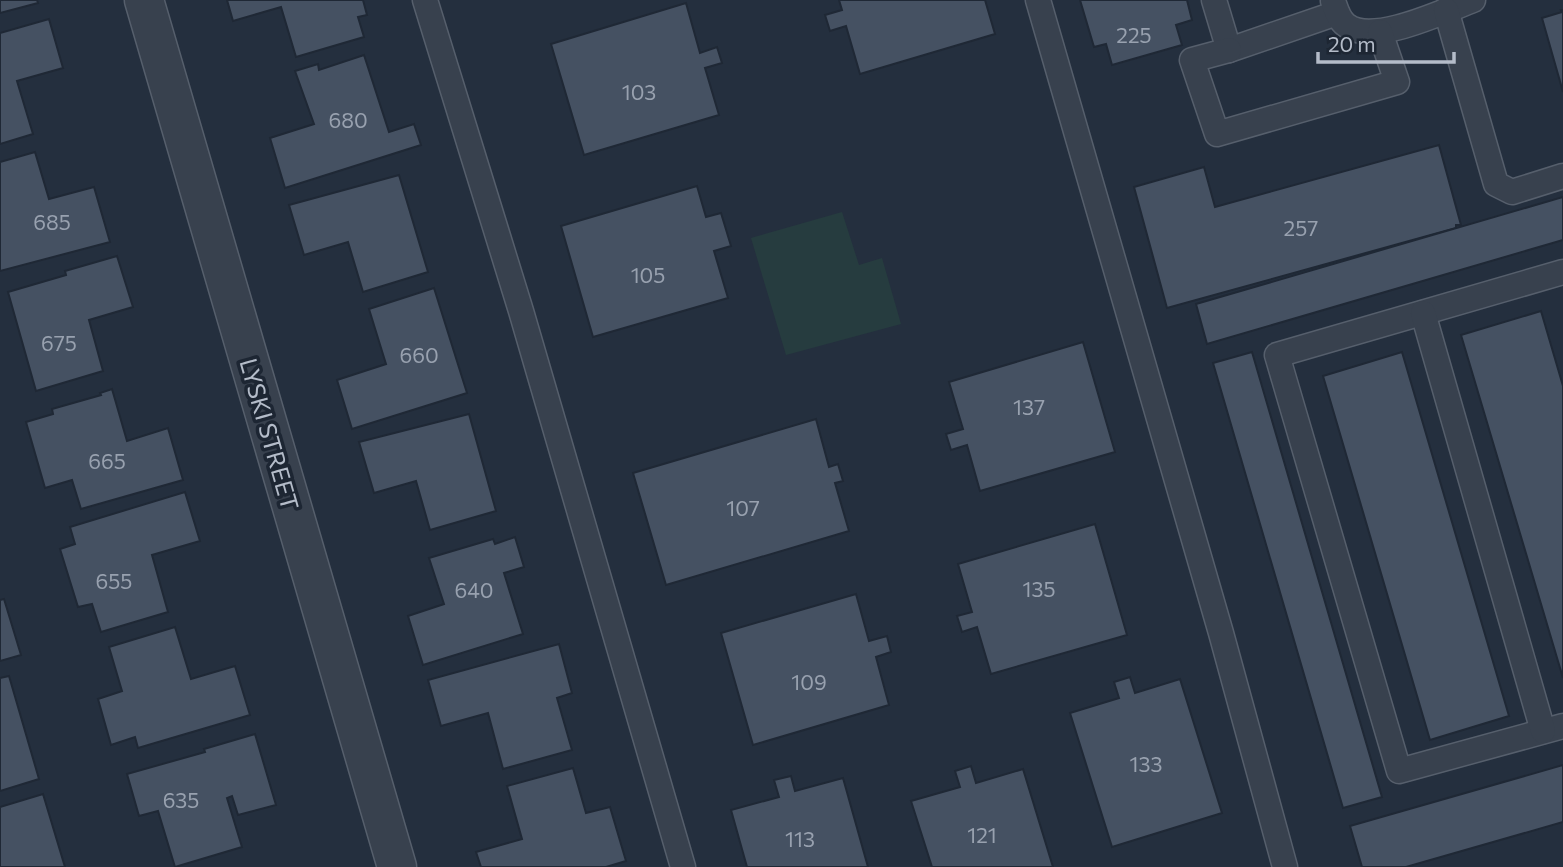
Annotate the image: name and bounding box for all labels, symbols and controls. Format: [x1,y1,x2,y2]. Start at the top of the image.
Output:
scale bar [1318,21,1454,65]
house number: 225 [1116,22,1152,47]
text: 20 m [1328,31,1376,56]
house number: 103 [622,79,656,104]
house number: 680 [328,107,368,132]
house number: 685 [33,209,71,234]
house number: 257 [1284,215,1318,240]
house number: 105 [631,262,665,287]
house number: 675 [41,330,77,355]
house number: 660 [399,342,439,367]
street label: LYSKI STREET [234,355,306,513]
house number: 137 [1013,394,1045,419]
house number: 665 [88,448,126,473]
house number: 107 [726,495,760,520]
house number: 655 [96,568,132,593]
house number: 135 [1022,576,1056,601]
house number: 640 [454,577,494,602]
house number: 109 [791,669,827,694]
house number: 133 [1130,751,1162,776]
house number: 635 [163,787,199,812]
house number: 121 [967,822,997,847]
house number: 113 [785,826,815,851]

